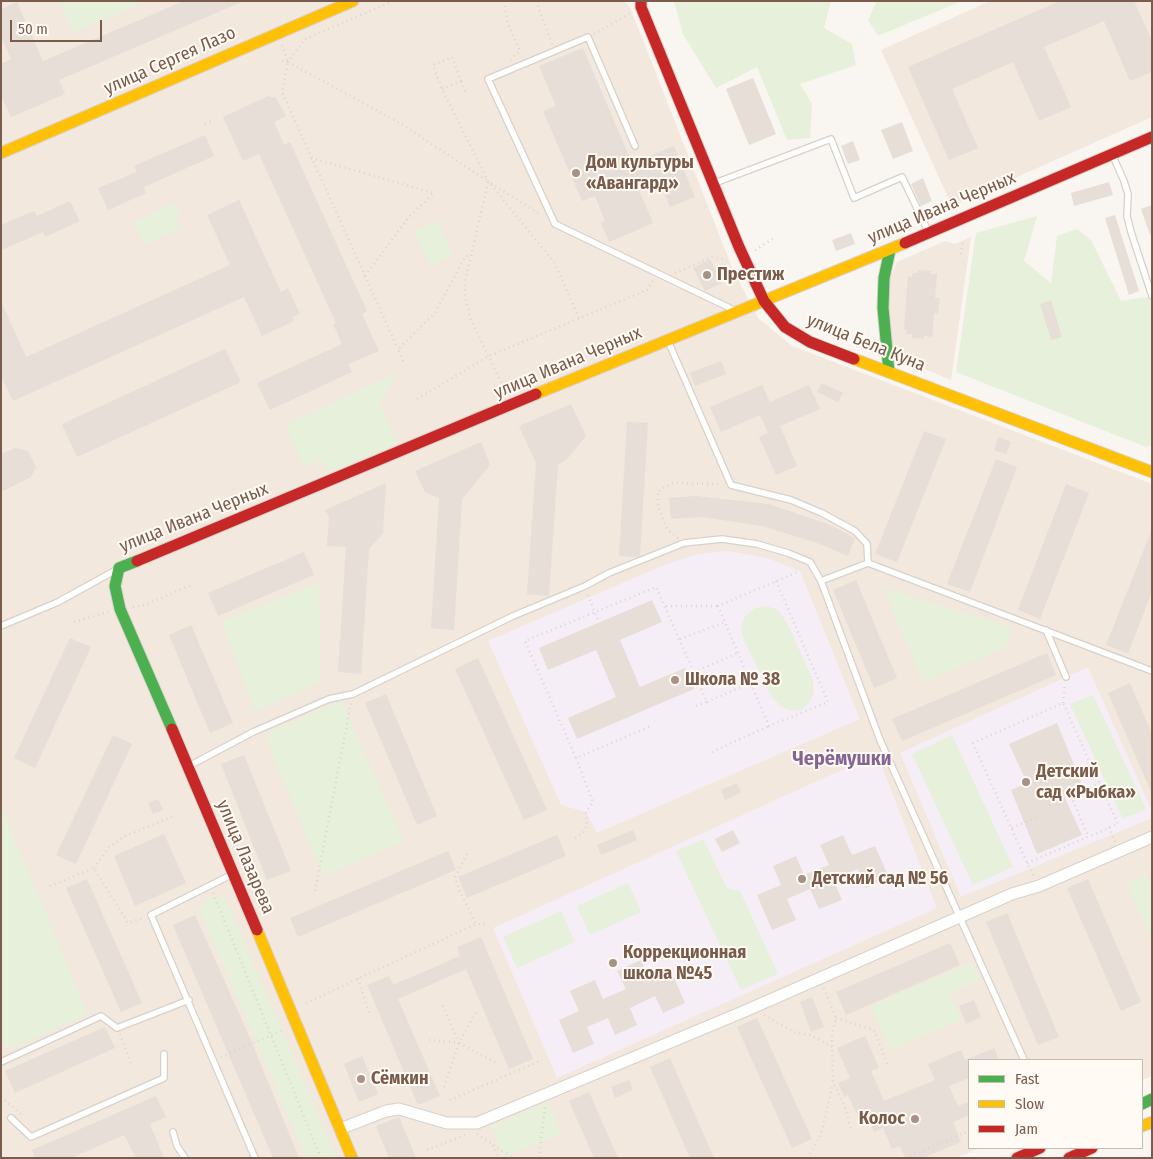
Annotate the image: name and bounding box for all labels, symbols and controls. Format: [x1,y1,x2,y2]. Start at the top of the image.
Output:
scale bar [12,10,105,42]
text: 50 m [18,20,48,38]
street label: улица Сергея Лазо [101,22,239,100]
place label: Дом культуры «Авангард» [586,152,694,194]
marker: Дом культуры «Авангард» [570,167,582,179]
street label: улица Ивана Черных [865,167,1019,249]
place label: Престиж [717,264,784,286]
marker: Престиж [701,269,713,281]
street label: улица Бела Куна [804,309,928,377]
street label: улица Ивана Черных [491,322,645,404]
street label: улица Ивана Черных [117,478,271,558]
place label: Школа № 38 [685,669,780,691]
marker: Школа № 38 [669,674,681,686]
district label: Черёмушки [793,747,891,771]
place label: Детский сад «Рыбка» [1036,761,1136,804]
marker: Детский сад «Рыбка» [1020,776,1032,788]
street label: улица Лазарева [211,797,279,917]
place label: Детский сад № 56 [812,868,948,890]
marker: Детский сад № 56 [796,873,808,885]
place label: Коррекционная школа №45 [623,942,746,984]
marker: Коррекционная школа №45 [607,957,619,969]
legend [968,1059,1143,1149]
place label: Сёмкин [371,1068,428,1090]
text: Fast [1015,1070,1039,1088]
marker: Сёмкин [355,1073,367,1085]
text: Slow [1015,1095,1044,1113]
place label: Колос [859,1108,905,1130]
marker: Колос [909,1113,921,1125]
text: Jam [1015,1120,1038,1138]

